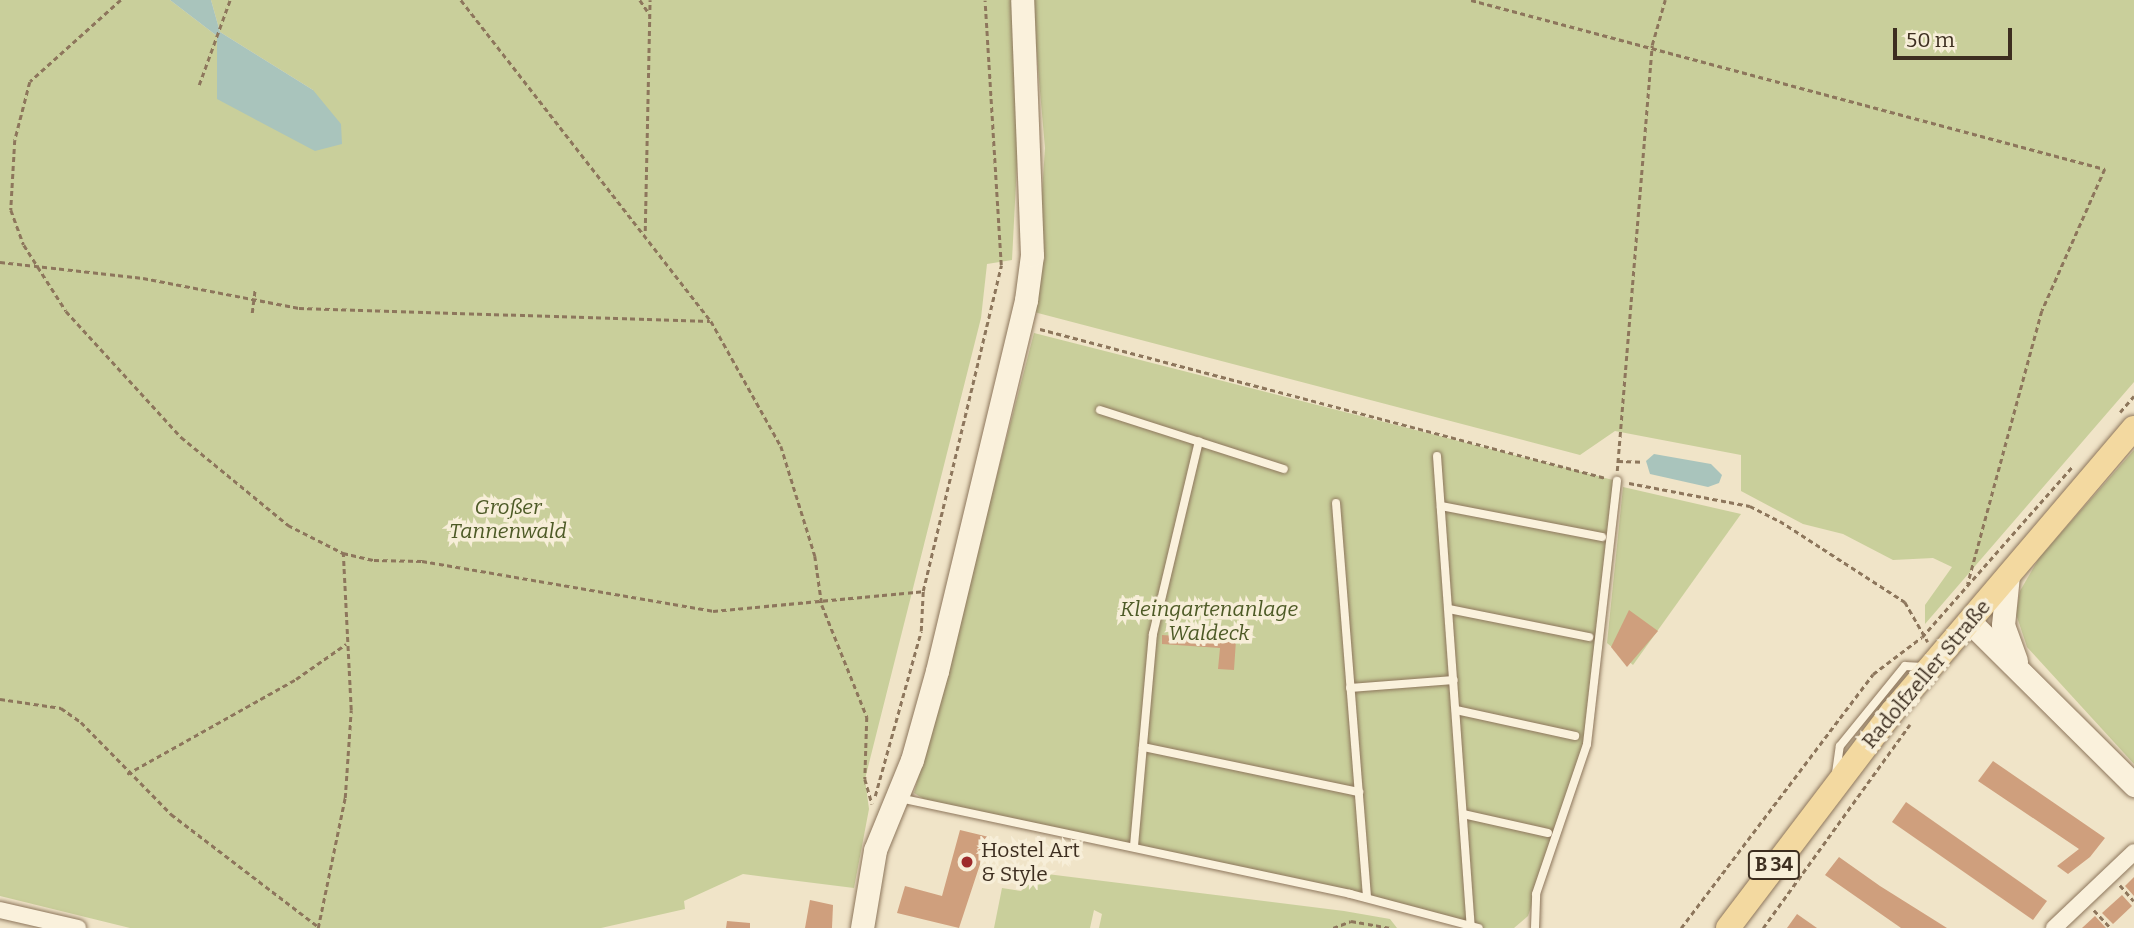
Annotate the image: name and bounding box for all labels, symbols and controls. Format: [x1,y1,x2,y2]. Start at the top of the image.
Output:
scale bar [1896,14,2015,58]
text: 50 m [1906,27,1955,53]
park label: Großer Tannenwald [449,494,567,544]
street label: Radolfzeller Straße [1856,594,1996,754]
park label: Kleingartenanlage Waldeck [1120,596,1298,646]
place label: Hostel Art & Style [981,837,1080,887]
road number: B 34 [1748,850,1800,880]
marker: Hostel Art & Style [959,854,975,870]

